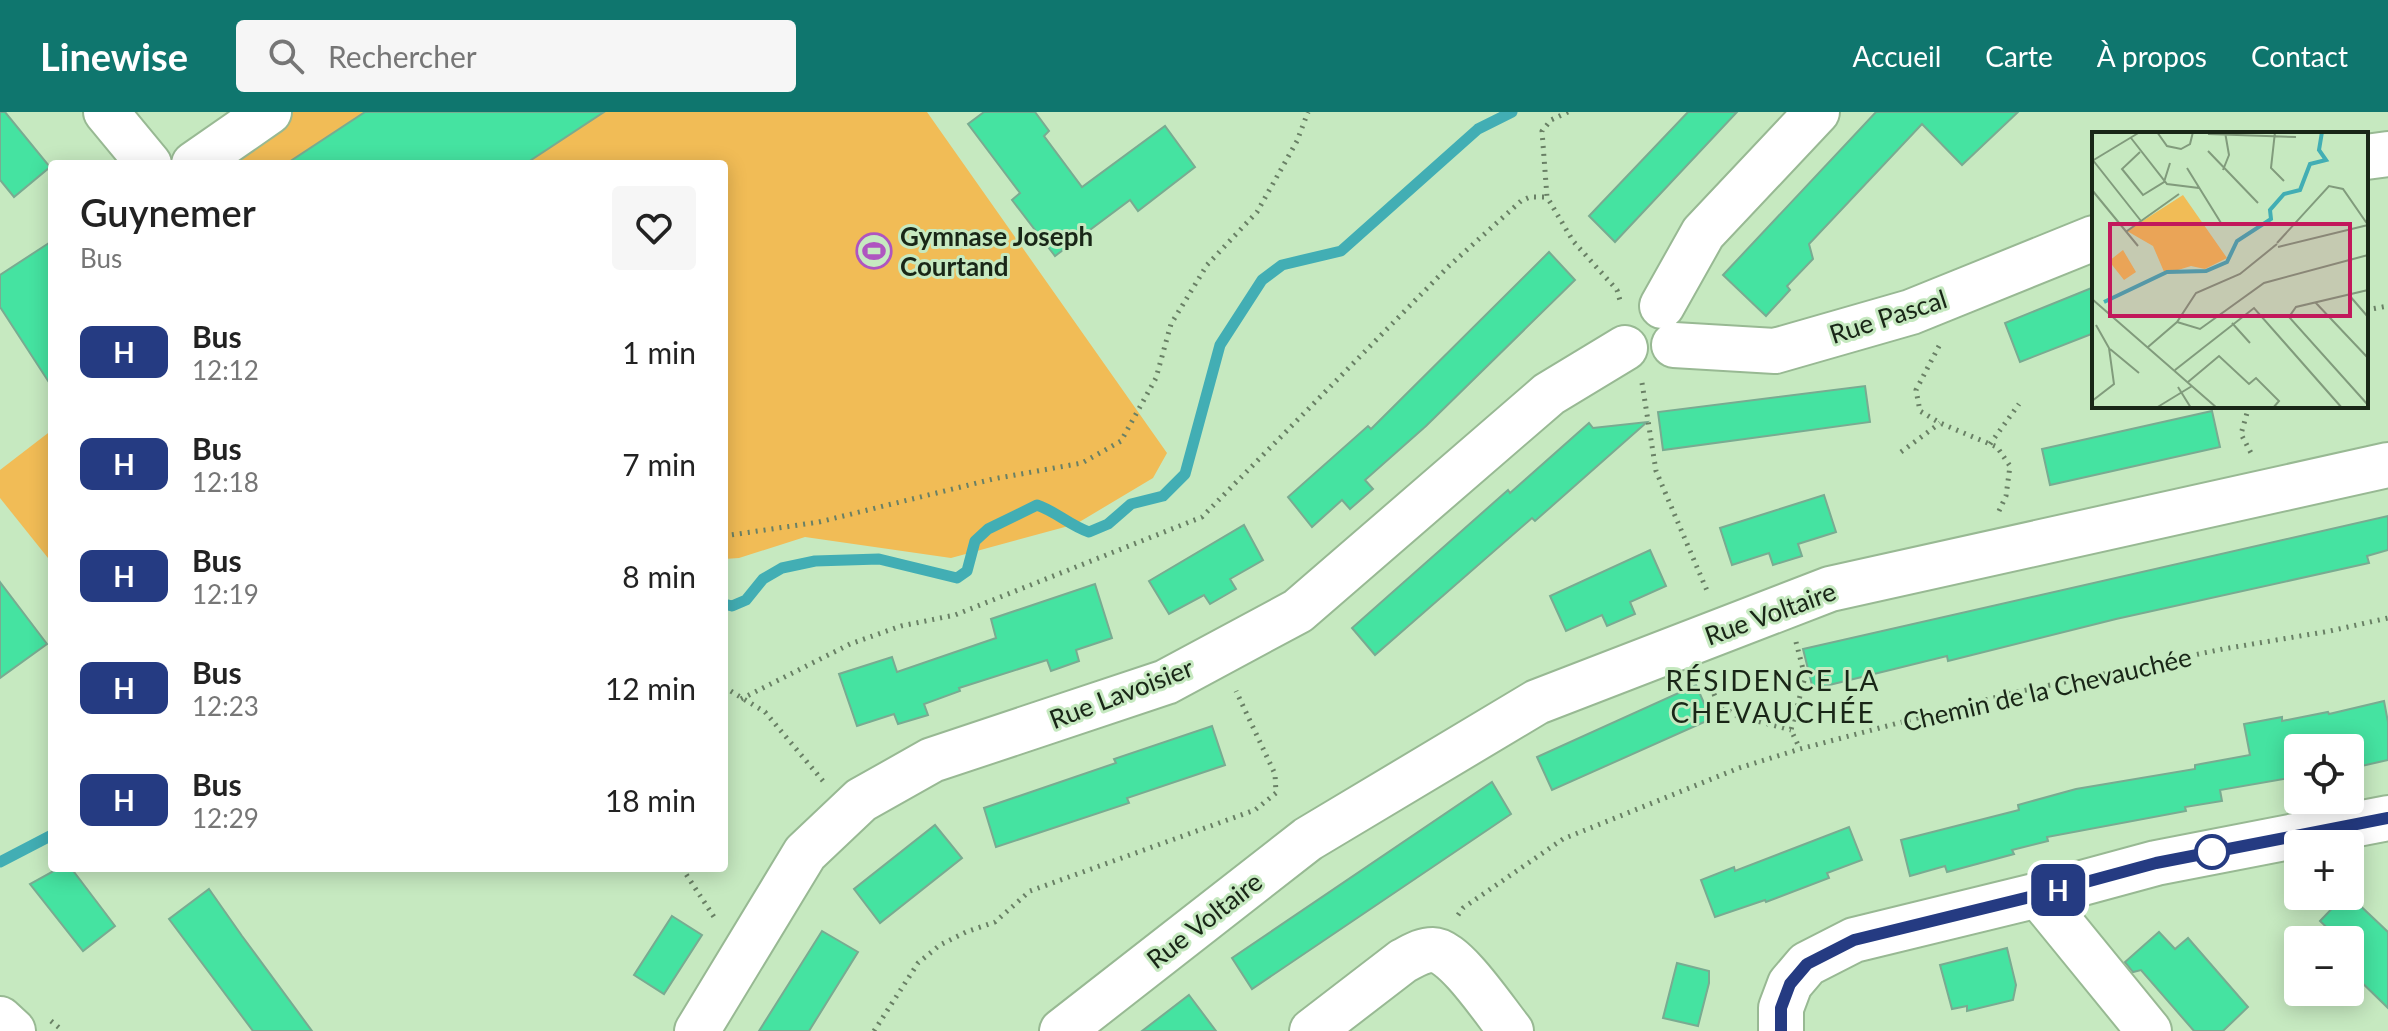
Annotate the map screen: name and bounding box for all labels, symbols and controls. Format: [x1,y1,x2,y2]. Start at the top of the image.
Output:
search box [236,20,796,92]
text: Linewise [40,33,188,79]
icon: search [264,34,308,78]
text: Rechercher [328,38,477,74]
text: Accueil [1852,39,1941,73]
text: Carte [1985,39,2053,73]
text: À propos [2097,39,2207,73]
text: Contact [2251,39,2348,73]
inset map [2092,132,2368,408]
button: heart [612,186,696,270]
text: Guynemer [80,189,256,235]
place label: Gymnase Joseph Courtand [900,220,1093,282]
sports icon: Gymnase Joseph Courtand [855,232,893,270]
text: Bus [80,242,122,274]
street label: Rue Pascal [1825,282,1951,350]
text: Bus [192,318,242,354]
text: 1 min [622,334,696,370]
text: H [113,335,135,369]
text: 12:12 [192,354,259,386]
text: Bus [192,430,242,466]
text: 7 min [622,446,696,482]
text: H [113,447,135,481]
text: 12:18 [192,466,259,498]
text: Bus [192,542,242,578]
text: 8 min [622,558,696,594]
text: H [113,559,135,593]
street label: Rue Voltaire [1700,574,1840,652]
text: 12:19 [192,578,259,610]
street label: Chemin de la Chevauchée [1900,640,2194,738]
street label: Rue Lavoisier [1045,651,1198,735]
text: Bus [192,654,242,690]
district label: RÉSIDENCE LA CHEVAUCHÉE [1666,663,1880,729]
text: 12 min [605,670,696,706]
text: H [113,671,135,705]
text: 12:23 [192,690,259,722]
map controls [2284,734,2364,1006]
button: locate [2284,734,2364,814]
text: Bus [192,766,242,802]
text: 18 min [605,782,696,818]
text: H [113,783,135,817]
text: 12:29 [192,802,259,834]
button: + [2284,830,2364,910]
unlabelled marker [2195,835,2229,869]
line badge: H [2032,864,2084,916]
street label: Rue Voltaire [1140,865,1268,975]
text: H [2047,873,2069,907]
button: − [2284,926,2364,1006]

